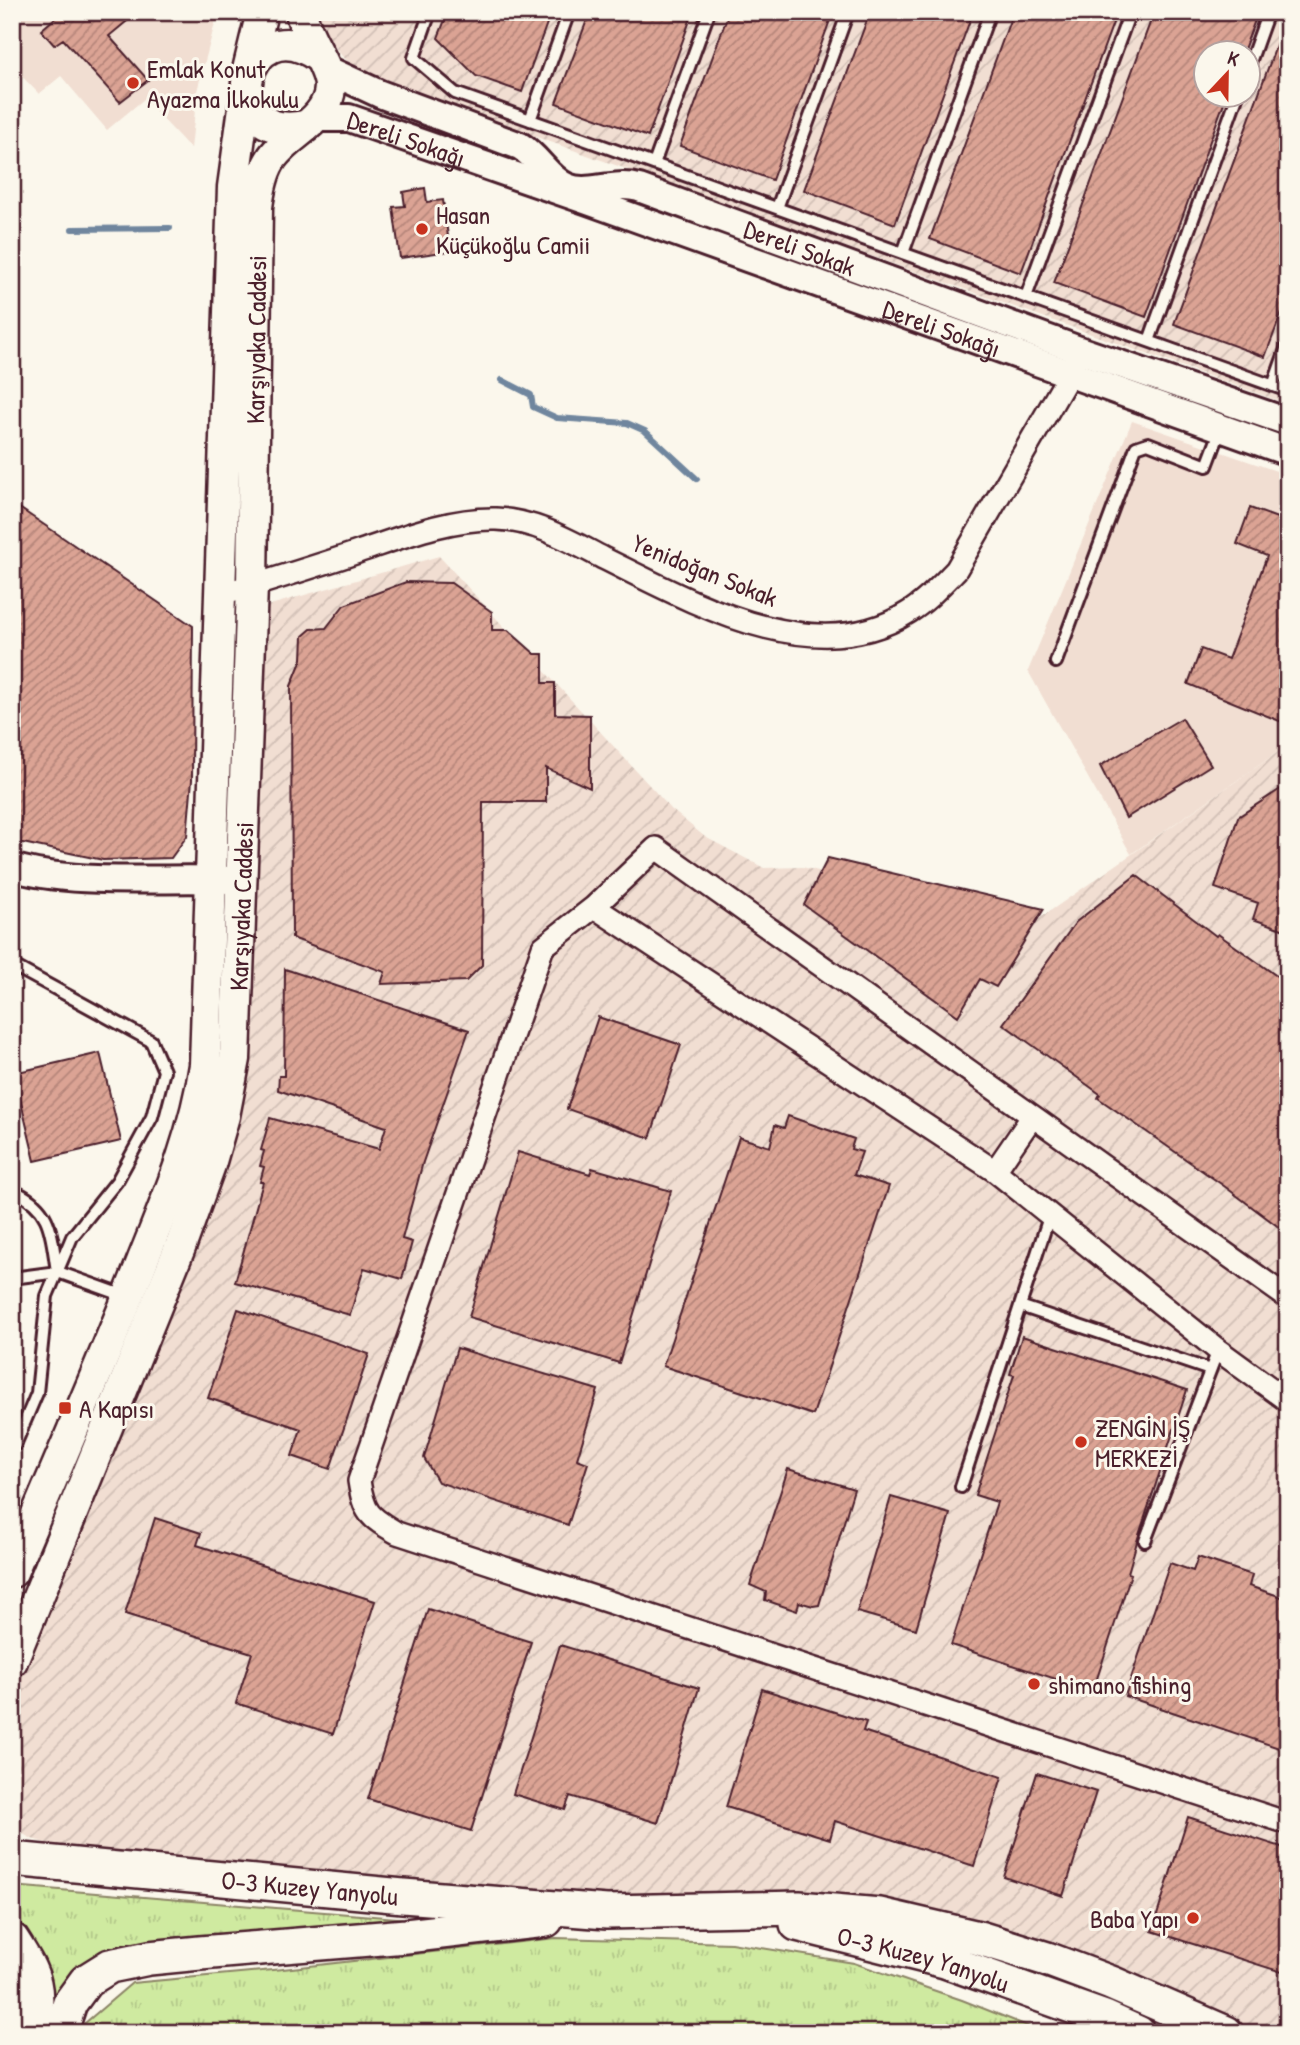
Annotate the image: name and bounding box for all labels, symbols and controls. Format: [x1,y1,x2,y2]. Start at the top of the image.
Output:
north arrow [1192,38,1262,108]
text: K [1224,44,1243,72]
place label: Emlak Konut Ayazma İlkokulu [147,51,299,116]
marker: Emlak Konut Ayazma İlkokulu [125,75,141,91]
street label: Dereli Sokağı [343,101,470,175]
place label: Hasan Küçükoğlu Camii [436,197,590,262]
street label: Dereli Sokak [739,211,861,284]
marker: Hasan Küçükoğlu Camii [414,221,430,237]
street label: Karşıyaka Caddesi [237,255,274,424]
street label: Dereli Sokağı [878,291,1006,365]
street label: Yenidoğan Sokak [627,525,783,615]
street label: Karşıyaka Caddesi [220,821,261,991]
place label: A Kapısı [79,1391,154,1426]
marker: A Kapısı [57,1400,73,1416]
place label: ZENGİN İŞ MERKEZİ [1095,1410,1190,1475]
marker: ZENGİN İŞ MERKEZİ [1073,1434,1089,1450]
place label: shimano fishing [1048,1667,1191,1702]
marker: shimano fishing [1026,1676,1042,1692]
street label: O-3 Kuzey Yanyolu [220,1861,400,1913]
place label: Baba Yapı [1090,1901,1179,1936]
marker: Baba Yapı [1185,1910,1201,1926]
street label: O-3 Kuzey Yanyolu [834,1917,1014,2000]

